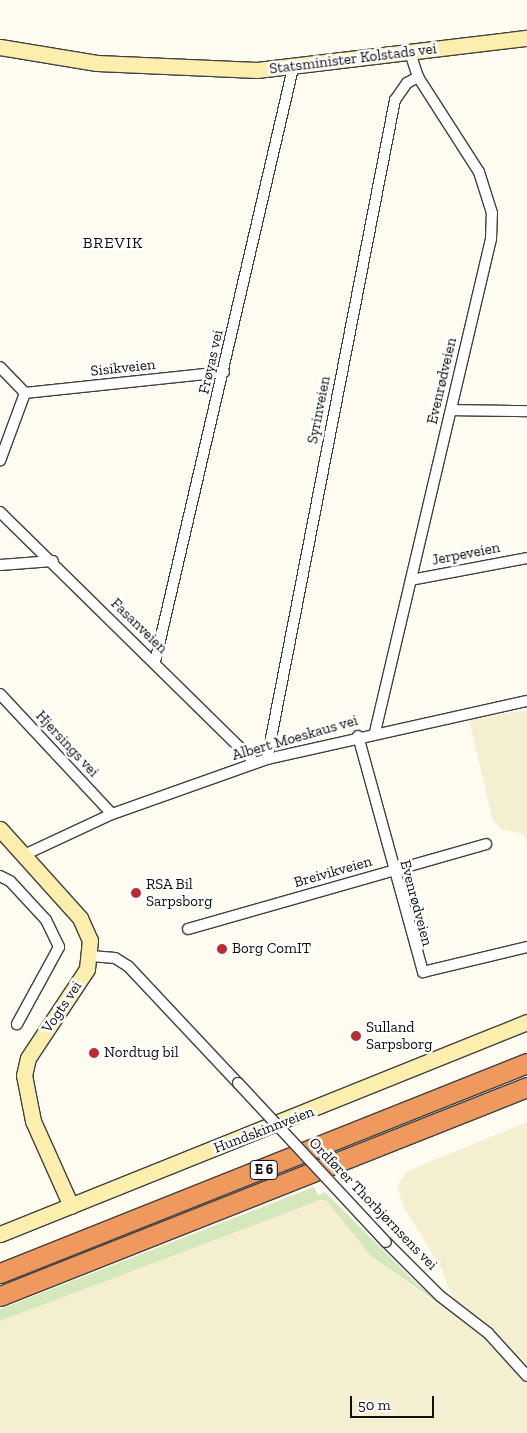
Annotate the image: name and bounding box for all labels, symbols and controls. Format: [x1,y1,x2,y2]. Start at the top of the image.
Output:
street label: Statsminister Kolstads vei [268,40,438,78]
district label: BREVIK [82,233,144,253]
street label: Frøyas vei [195,328,227,396]
street label: Evenrødveien [423,336,461,426]
street label: Sisikveien [90,356,156,380]
street label: Syrinveien [304,375,334,445]
street label: Jerpeveien [430,539,502,569]
street label: Fasanveien [107,595,171,657]
street label: Hjersings vei [32,707,102,781]
street label: Albert Moeskaus vei [230,711,360,765]
street label: Breivikveien [292,852,374,892]
street label: Evenrødveien [396,858,436,948]
place label: RSA Bil Sarpsborg [146,875,213,910]
marker: RSA Bil Sarpsborg [130,887,142,899]
place label: Borg ComIT [232,940,311,958]
marker: Borg ComIT [216,943,228,955]
street label: Vogts vei [38,978,86,1036]
place label: Sulland Sarpsborg [366,1018,433,1053]
marker: Sulland Sarpsborg [350,1030,362,1042]
place label: Nordtug bil [104,1044,179,1062]
marker: Nordtug bil [88,1047,100,1059]
street label: Hundskinnveien [211,1103,317,1157]
street label: Ordfører Thorbjørnsens vei [305,1134,441,1274]
road number: E 6 [249,1158,279,1182]
scale bar [352,1386,436,1418]
text: 50 m [358,1396,391,1414]

